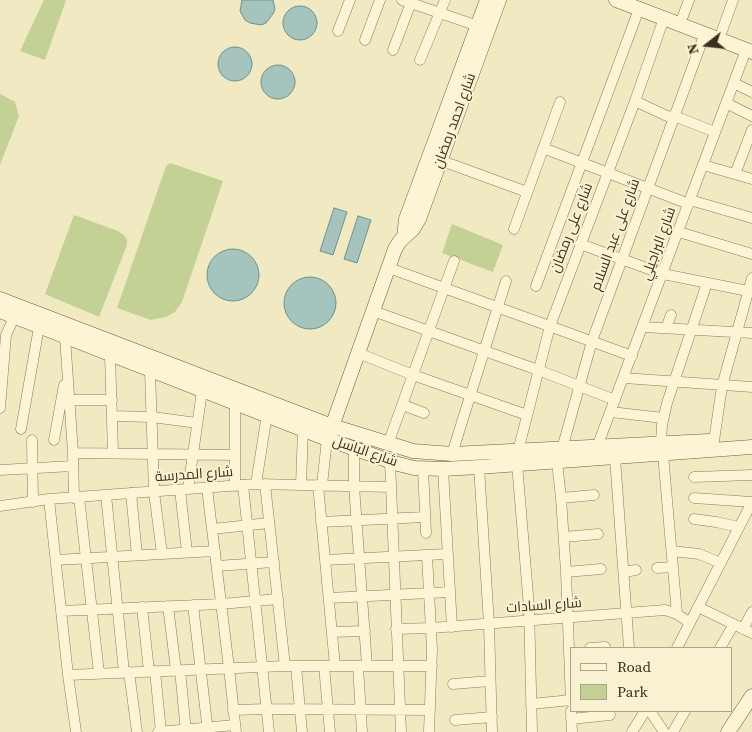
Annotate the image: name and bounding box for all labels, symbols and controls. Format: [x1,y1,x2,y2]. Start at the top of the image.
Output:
north arrow [682,20,732,70]
text: N [682,41,704,57]
street label: شارع احمد رمضان [430,71,480,171]
street label: شارع على عبد السلام [588,177,644,293]
street label: شارع على رمضان [547,181,597,275]
street label: شارع البراجيلي [638,205,680,283]
street label: شارع الباسل [330,433,400,471]
street label: شارع المدرسة [154,464,234,486]
street label: شارع السادات [506,595,582,617]
legend [570,647,732,712]
text: Road [617,656,651,677]
text: Park [617,681,648,702]

